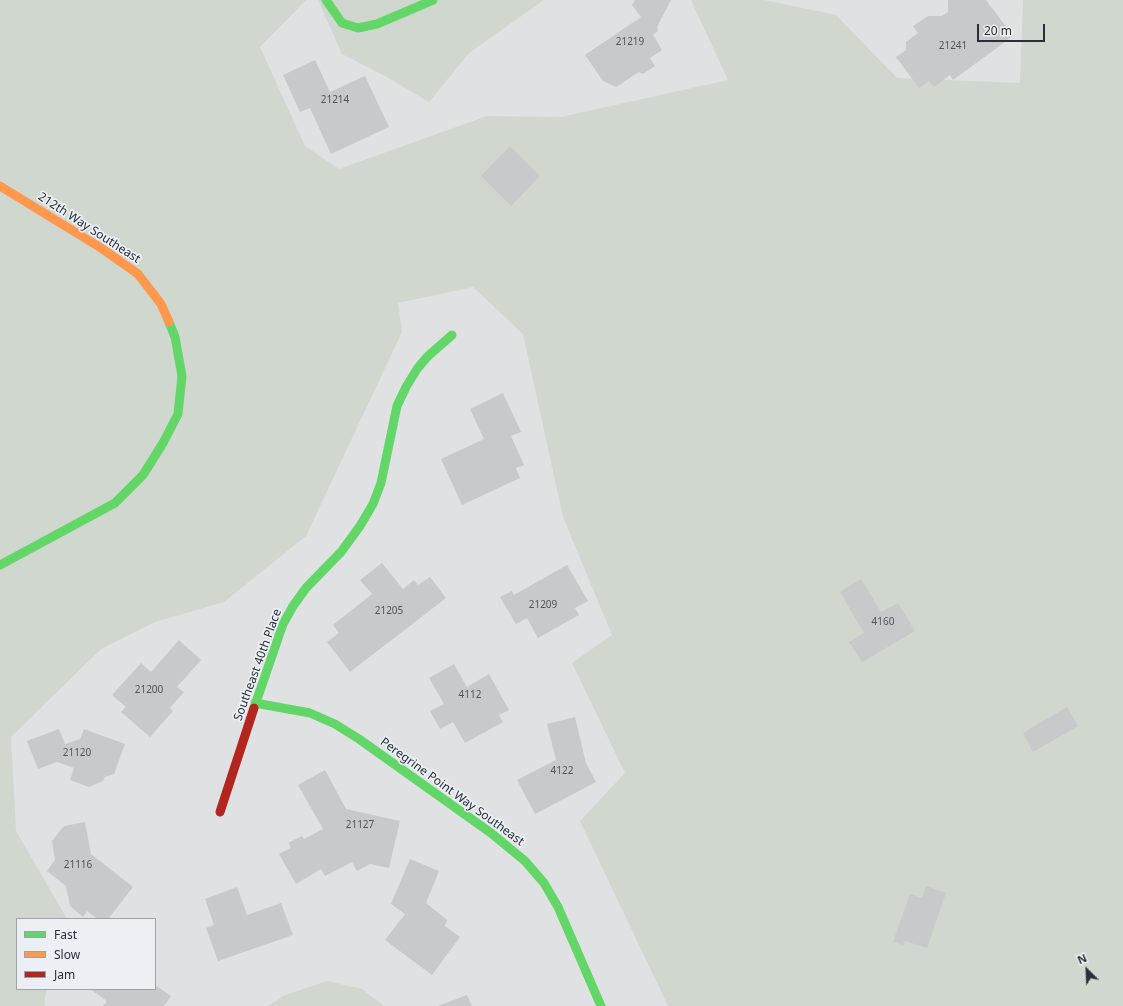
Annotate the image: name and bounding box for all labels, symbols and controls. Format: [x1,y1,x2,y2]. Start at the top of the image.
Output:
scale bar [979,16,1047,42]
text: 20 m [984,22,1012,39]
house number: 21219 [616,36,644,48]
house number: 21241 [939,40,967,52]
house number: 21214 [321,94,349,106]
street label: 212th Way Southeast [35,190,143,266]
house number: 21209 [529,599,557,611]
house number: 21205 [375,605,403,617]
street label: Southeast 40th Place [231,607,285,723]
house number: 4160 [872,616,894,628]
house number: 21200 [135,684,163,696]
house number: 4112 [459,689,481,701]
street label: Peregrine Point Way Southeast [377,735,527,849]
house number: 21120 [63,747,91,759]
house number: 4122 [551,765,573,777]
house number: 21127 [346,819,374,831]
house number: 21116 [64,859,92,871]
legend [16,918,156,990]
text: Fast [54,926,77,943]
text: Slow [54,946,80,963]
north arrow [1067,950,1107,990]
text: N [1075,950,1089,967]
text: Jam [54,966,75,983]

